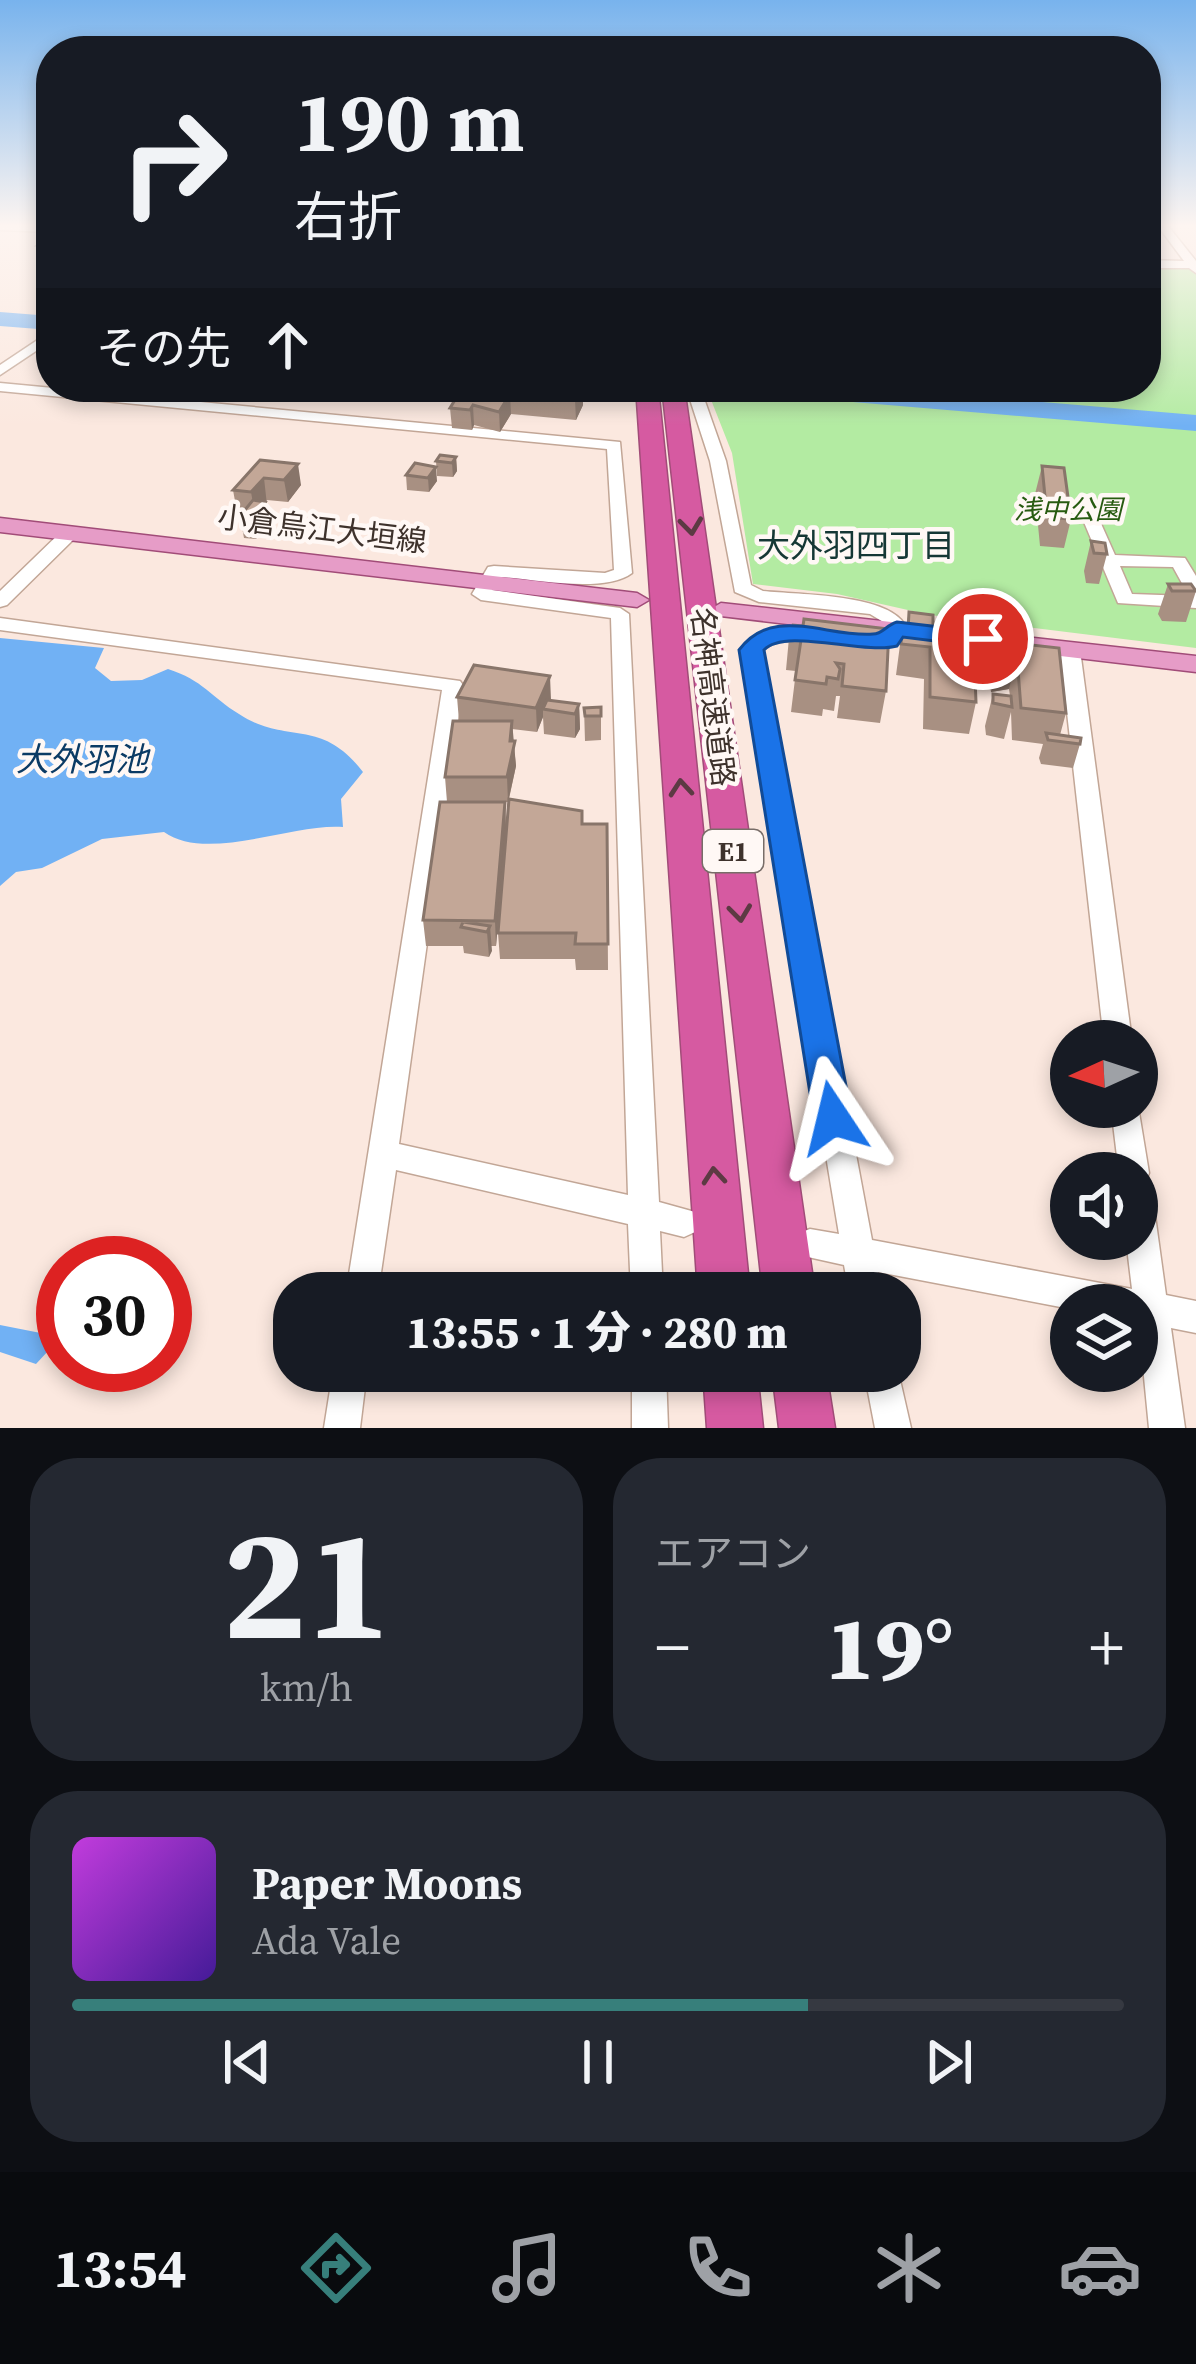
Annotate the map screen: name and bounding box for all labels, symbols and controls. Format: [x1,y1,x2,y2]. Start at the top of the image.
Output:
text: 190 m [294,64,525,179]
icon: right [96,84,252,240]
text: 右折 [294,180,402,254]
icon: ahead [255,312,321,378]
text: その先 [96,317,231,379]
park label: 浅中公園 [1014,491,1126,528]
street label: 小倉烏江大垣線 [215,496,429,562]
one-way arrow [677,516,703,536]
district label: 大外羽四丁目 [757,523,955,568]
pin [932,588,1034,690]
street label: 名神高速道路 [682,605,744,789]
icon: arrive [950,606,1016,672]
water label: 大外羽池 [16,737,151,782]
one-way arrow [669,778,694,797]
road number: E1 [703,830,763,872]
one-way arrow [727,903,753,922]
north arrow [1050,1020,1158,1128]
map controls [1050,1020,1158,1392]
position arrow [770,1055,896,1181]
button: sound [1050,1152,1158,1260]
one-way arrow [702,1166,727,1185]
speed limit sign: 30 [36,1236,192,1392]
button: layers [1050,1284,1158,1392]
text: 13:55 · 1 分 · 280 m [406,1301,788,1363]
text: 21 [222,1476,391,1690]
text: エアコン [655,1527,811,1580]
text: 19° [825,1586,954,1709]
text: − [655,1602,690,1692]
text: + [1089,1602,1124,1692]
text: km/h [260,1661,353,1714]
text: Paper Moons [252,1852,522,1914]
text: Ada Vale [252,1914,401,1967]
icon: previous [214,2029,280,2095]
icon: pause [565,2029,631,2095]
icon: next [916,2029,982,2095]
icon: directions [294,2226,378,2310]
icon: music [485,2226,569,2310]
icon: phone [676,2226,760,2310]
icon: climate [867,2226,951,2310]
icon: car [1058,2226,1142,2310]
text: 13:54 [54,2231,187,2305]

